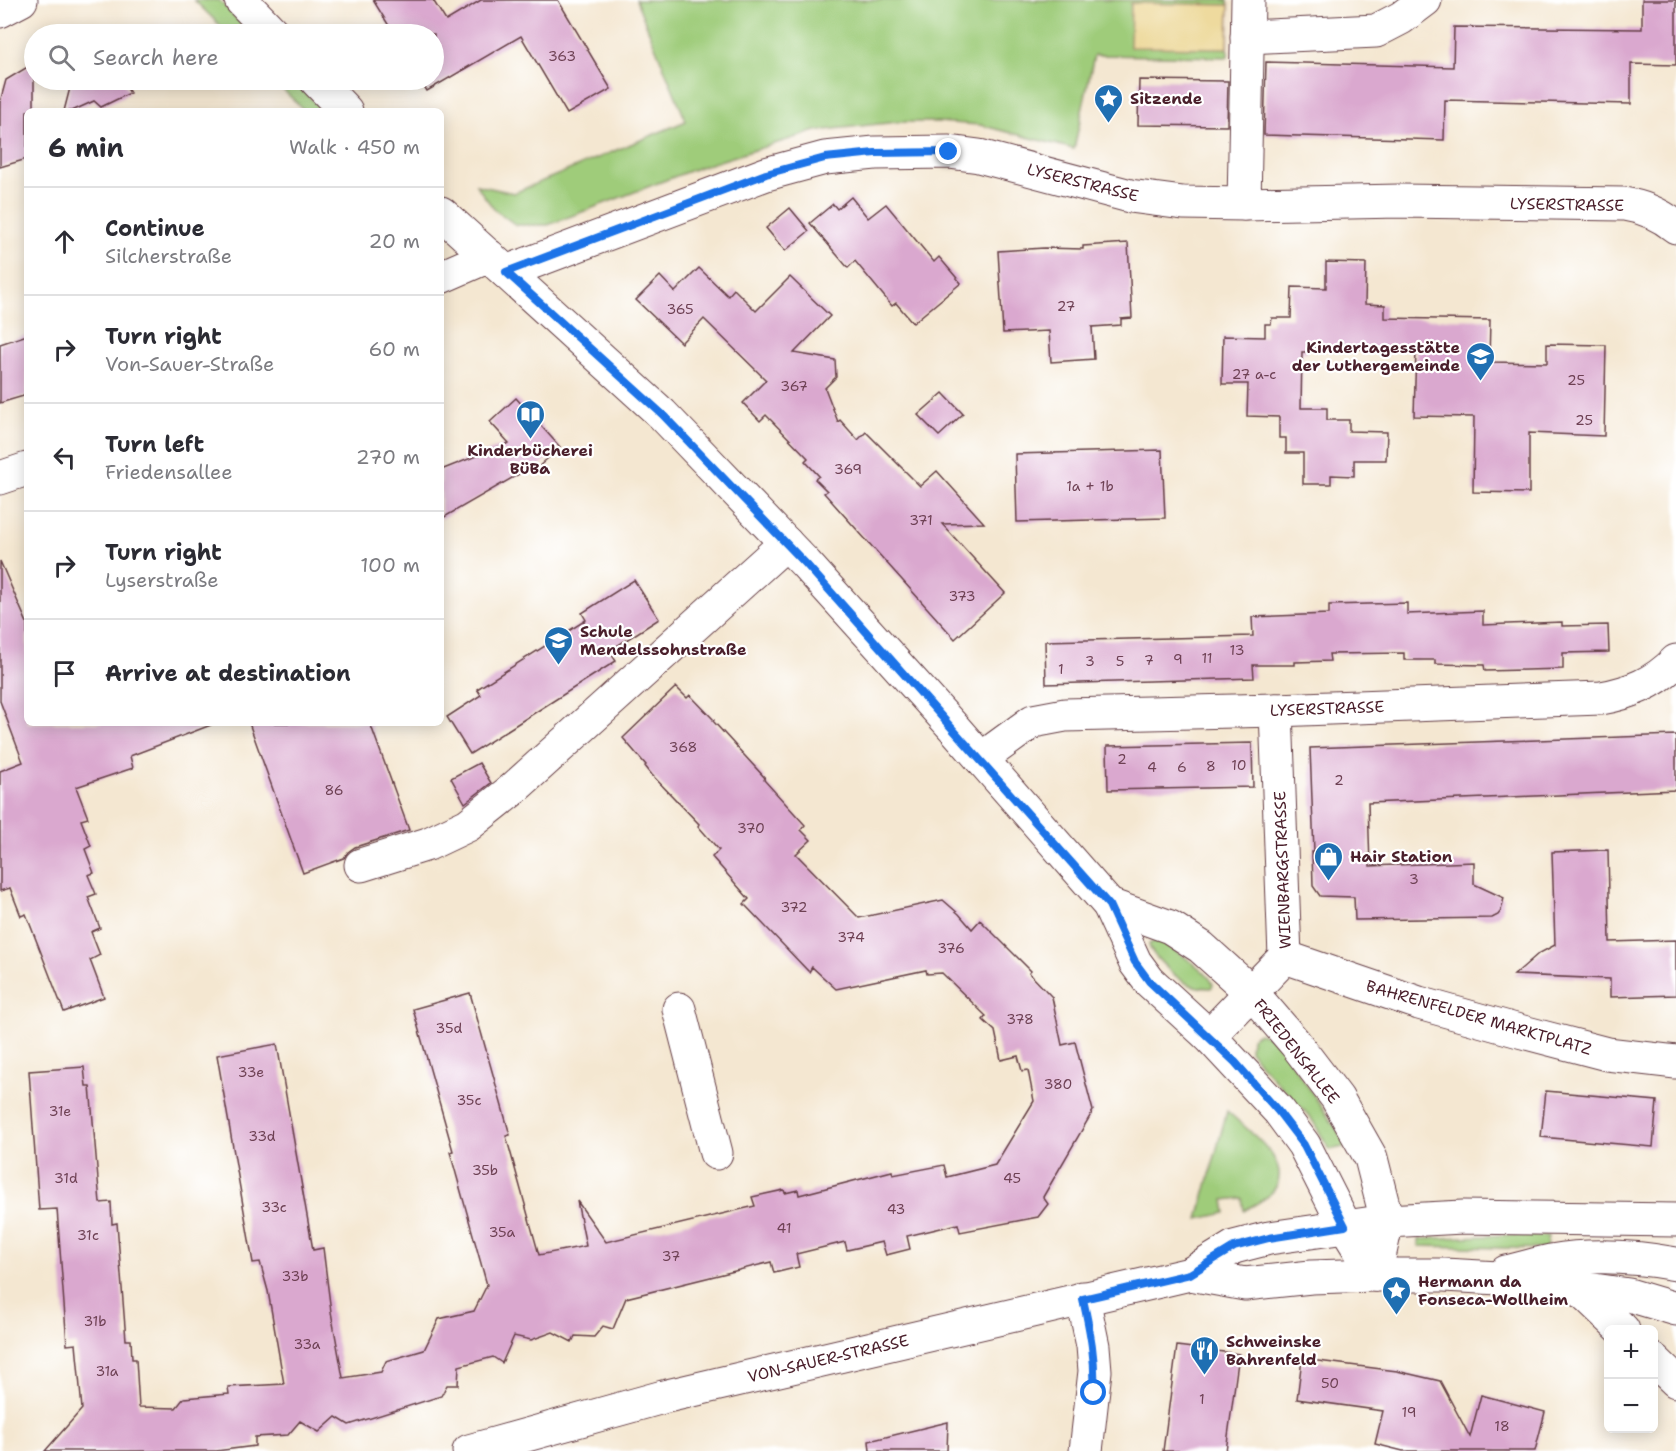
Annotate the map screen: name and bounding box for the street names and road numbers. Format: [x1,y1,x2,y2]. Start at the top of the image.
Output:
street label: LYSERSTRASSE [1025,158,1141,207]
street label: LYSERSTRASSE [1510,193,1624,216]
street label: LYSERSTRASSE [1269,696,1385,721]
street label: WIENBARGSTRASSE [1269,791,1296,949]
street label: BAHRENFELDER MARKTPLATZ [1364,975,1594,1060]
street label: FRIEDENSALLEE [1249,995,1344,1108]
street label: VON-SAUER-STRASSE [745,1330,911,1387]

